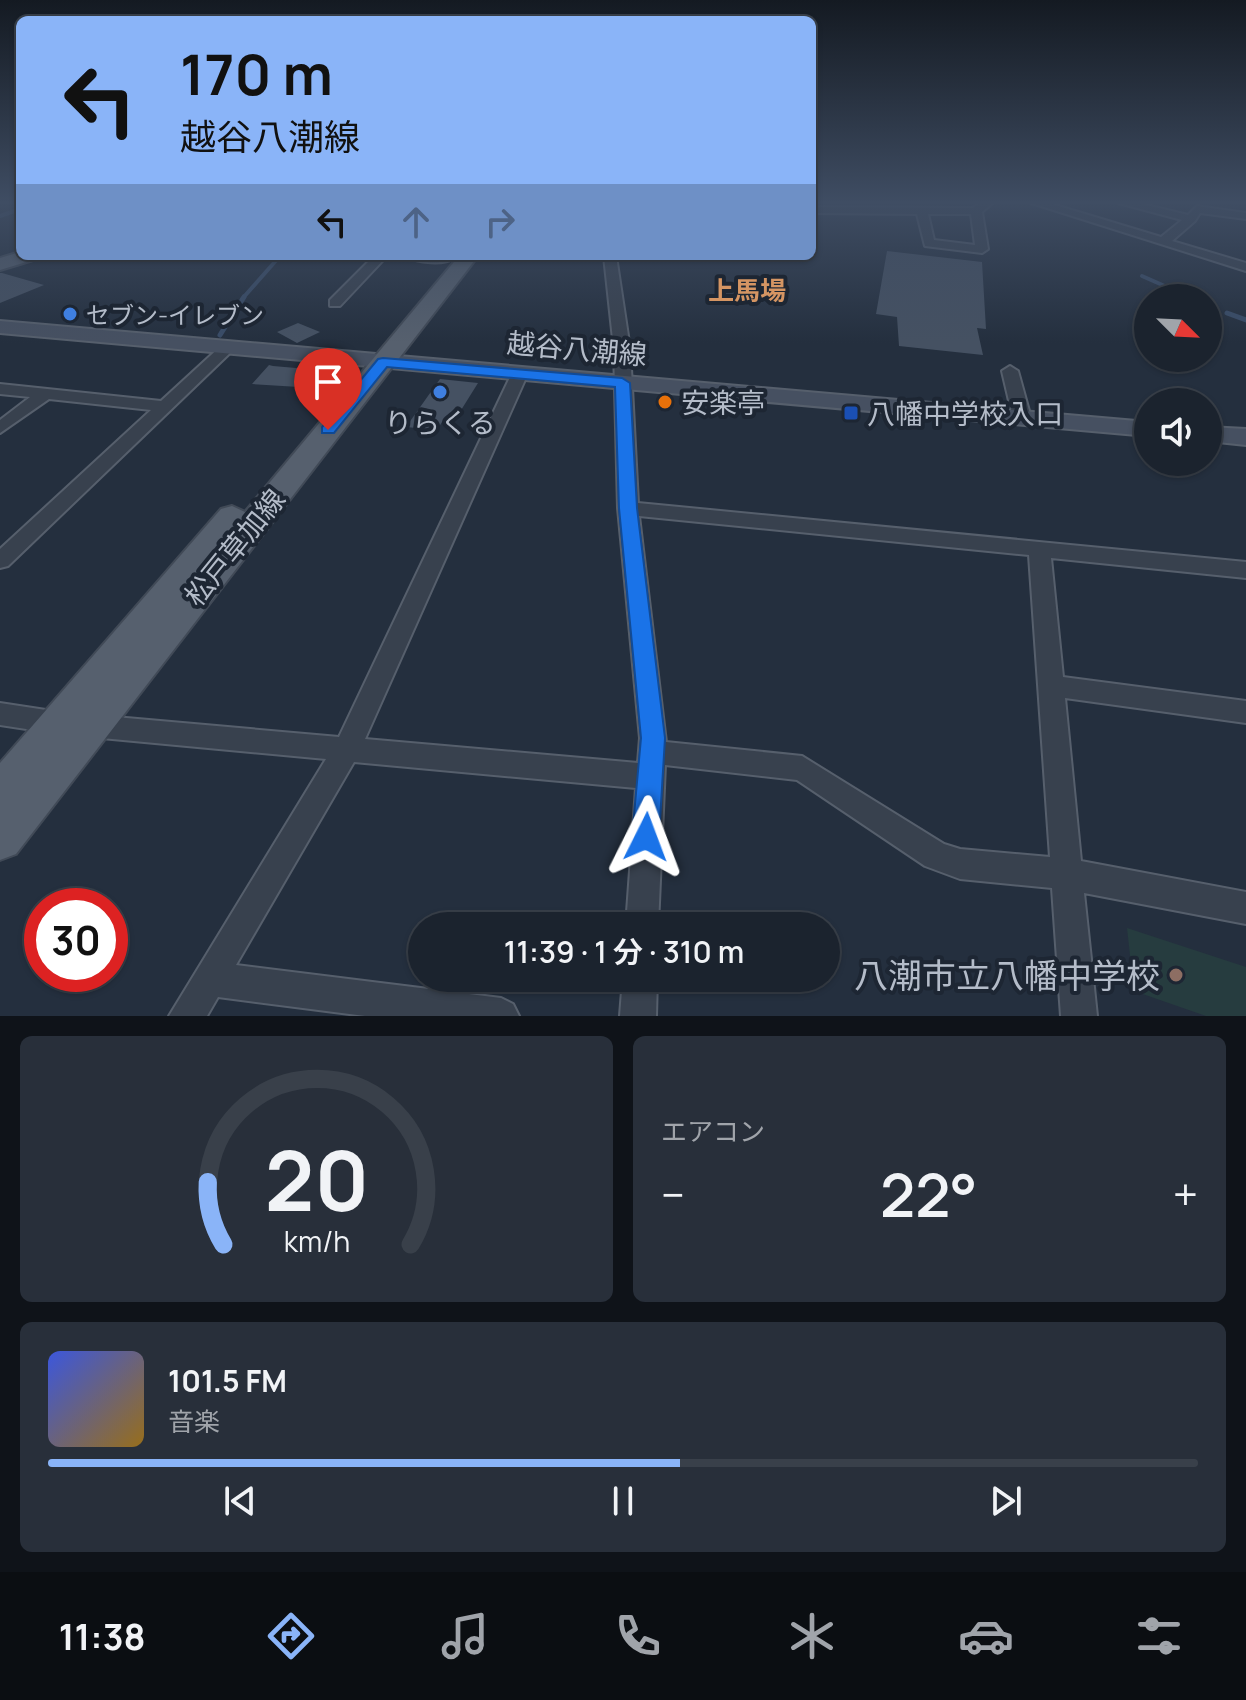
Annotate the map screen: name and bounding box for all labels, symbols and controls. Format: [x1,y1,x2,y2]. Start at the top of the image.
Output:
text: 170 m [180,35,333,112]
icon: left [48,48,152,152]
text: 越谷八潮線 [180,112,360,161]
icon: left [310,200,354,244]
icon: ahead [394,200,438,244]
icon: right [478,200,522,244]
district label: 上馬場 [708,272,786,308]
north arrow [1134,284,1222,372]
map controls [1134,284,1222,476]
place label: セブン-イレブン [86,298,264,331]
marker: セブン-イレブン [61,305,79,323]
street label: 越谷八潮線 [506,323,648,373]
pin [294,348,362,430]
icon: arrive [306,360,350,404]
marker: りらくる [431,383,449,401]
place label: 安楽亭 [681,383,765,421]
button: sound [1134,388,1222,476]
marker: 安楽亭 [656,393,674,411]
place label: 八幡中学校入口 [867,394,1063,432]
place label: りらくる [384,403,496,441]
marker: 八幡中学校入口 [842,404,860,422]
street label: 松戸草加線 [175,481,293,613]
position arrow [604,795,688,879]
speed limit sign: 30 [24,888,128,992]
text: 11:39 · 1 分 · 310 m [504,931,744,972]
place label: 八潮市立八幡中学校 [854,952,1160,998]
marker: 八潮市立八幡中学校 [1167,966,1185,984]
text: エアコン [661,1113,765,1149]
text: 20 [264,1122,369,1236]
text: 22° [880,1153,977,1235]
text: − [661,1164,685,1224]
text: + [1173,1164,1198,1224]
text: km/h [283,1222,350,1261]
text: 101.5 FM [168,1360,287,1401]
text: 音楽 [168,1403,220,1439]
icon: previous [218,1479,262,1523]
icon: pause [601,1479,645,1523]
icon: next [984,1479,1028,1523]
icon: directions [263,1608,319,1664]
icon: music [437,1608,493,1664]
icon: phone [610,1608,666,1664]
icon: climate [784,1608,840,1664]
icon: car [958,1608,1014,1664]
icon: filters [1131,1608,1187,1664]
text: 11:38 [59,1612,146,1661]

